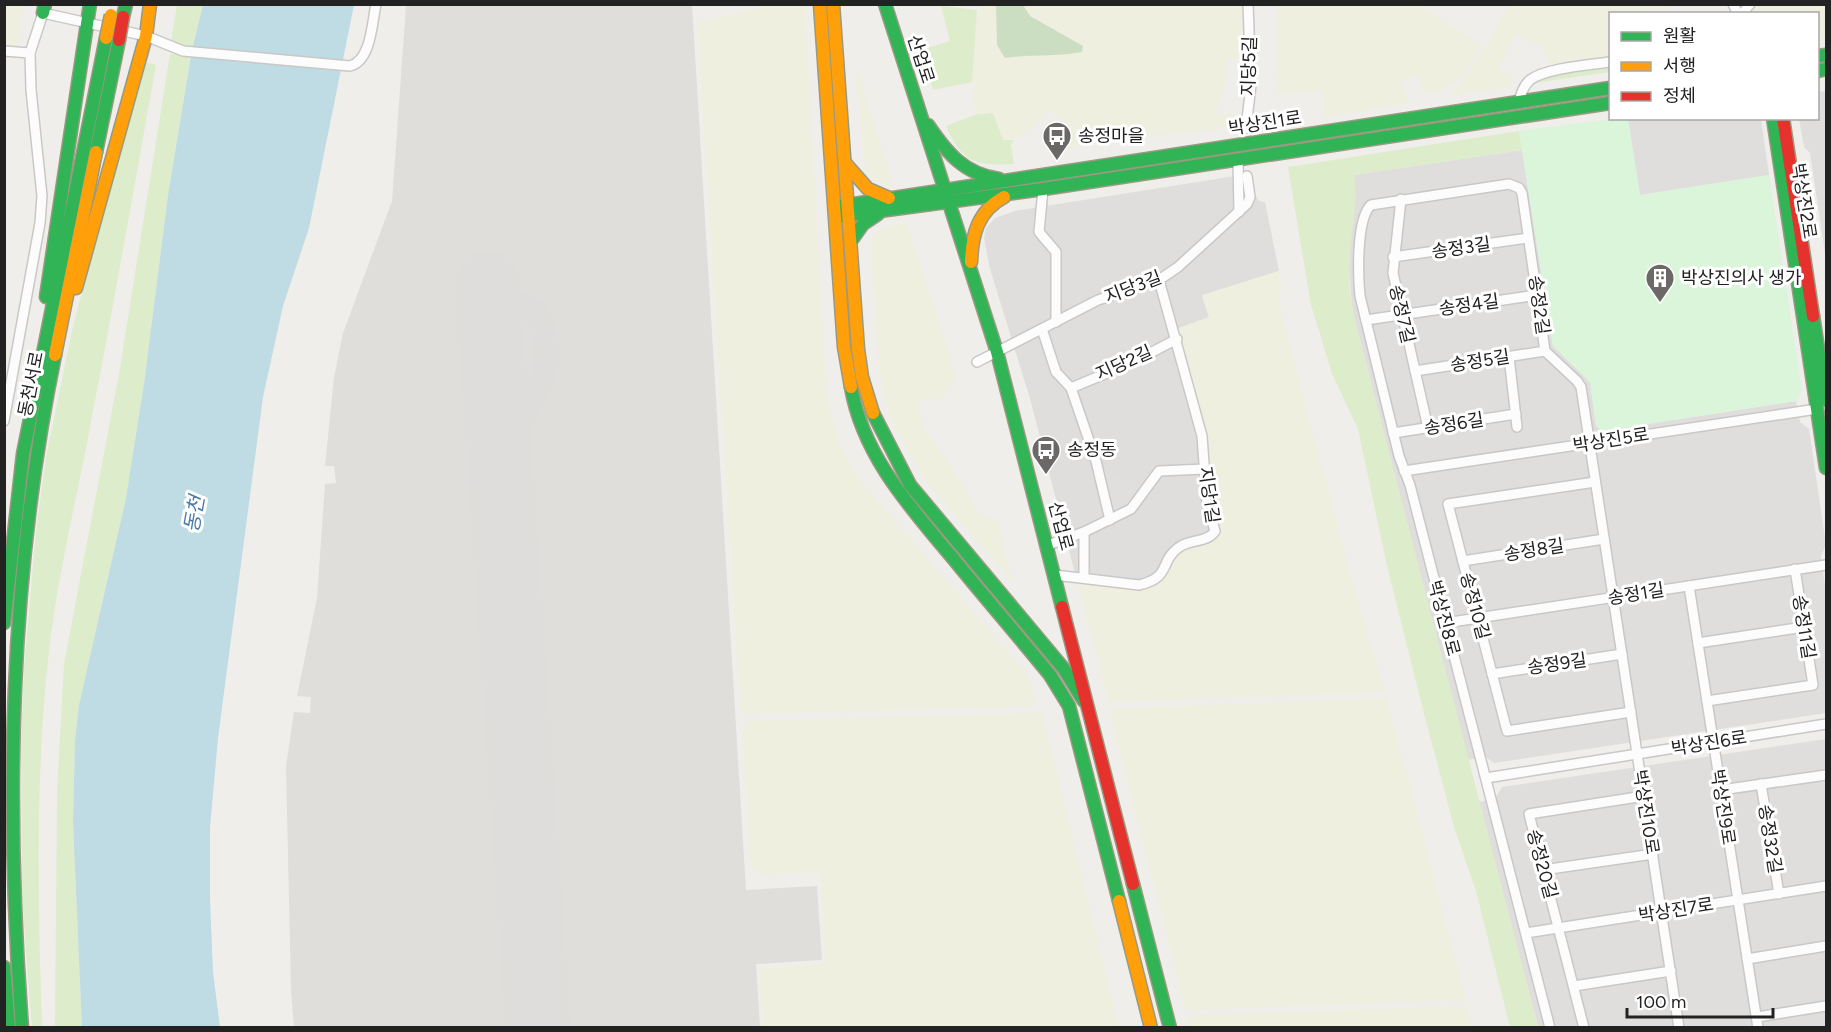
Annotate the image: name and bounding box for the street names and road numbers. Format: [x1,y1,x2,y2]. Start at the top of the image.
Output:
street label: 산업로 [903,32,939,86]
street label: 지당5길 [1237,36,1261,96]
street label: 박상진1로 [1227,106,1303,140]
street label: 박상진2로 [1787,162,1821,240]
street label: 송정3길 [1430,233,1492,263]
street label: 지당3길 [1101,266,1165,308]
street label: 송정2길 [1524,274,1554,336]
street label: 송정7길 [1385,283,1419,345]
street label: 송정4길 [1437,290,1501,320]
street label: 지당2길 [1092,341,1156,385]
street label: 송정5길 [1449,345,1511,377]
street label: 동천서로 [14,349,48,419]
street label: 송정6길 [1423,408,1485,440]
street label: 박상진5로 [1571,423,1651,457]
street label: 지당1길 [1194,465,1224,525]
street label: 산업로 [1044,499,1078,553]
street label: 송정8길 [1502,534,1566,566]
street label: 송정10길 [1455,570,1495,642]
street label: 박상진8로 [1423,578,1465,658]
street label: 송정1길 [1606,579,1666,609]
street label: 송정11길 [1788,593,1820,661]
street label: 송정9길 [1526,649,1588,679]
street label: 박상진6로 [1670,726,1748,760]
street label: 박상진10로 [1628,768,1664,856]
street label: 박상진9로 [1706,768,1740,846]
street label: 송정32길 [1754,803,1786,875]
street label: 송정20길 [1522,827,1562,901]
street label: 박상진7로 [1637,893,1715,927]

